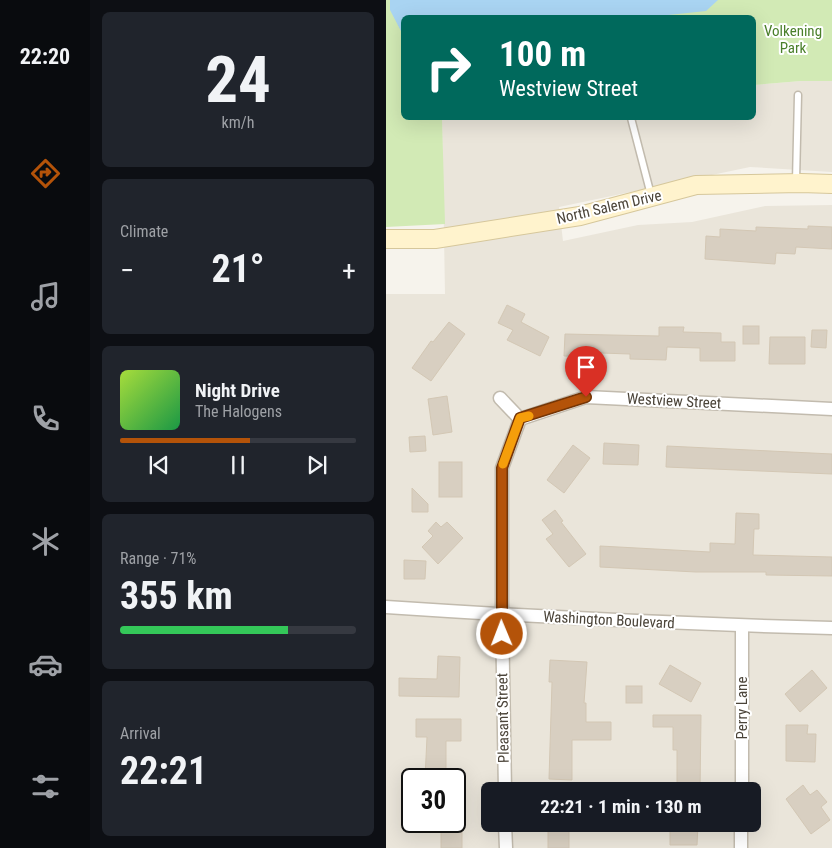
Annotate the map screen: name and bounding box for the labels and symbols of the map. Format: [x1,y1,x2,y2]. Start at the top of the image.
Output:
park label: Volkening Park [764,22,822,57]
street label: North Salem Drive [555,186,663,228]
pin [565,346,607,397]
street label: Westview Street [626,390,722,412]
position arrow [475,607,527,659]
street label: Washington Boulevard [543,608,675,632]
street label: Pleasant Street [493,673,513,763]
street label: Perry Lane [733,677,751,739]
speed limit sign: 30 [401,768,466,833]

